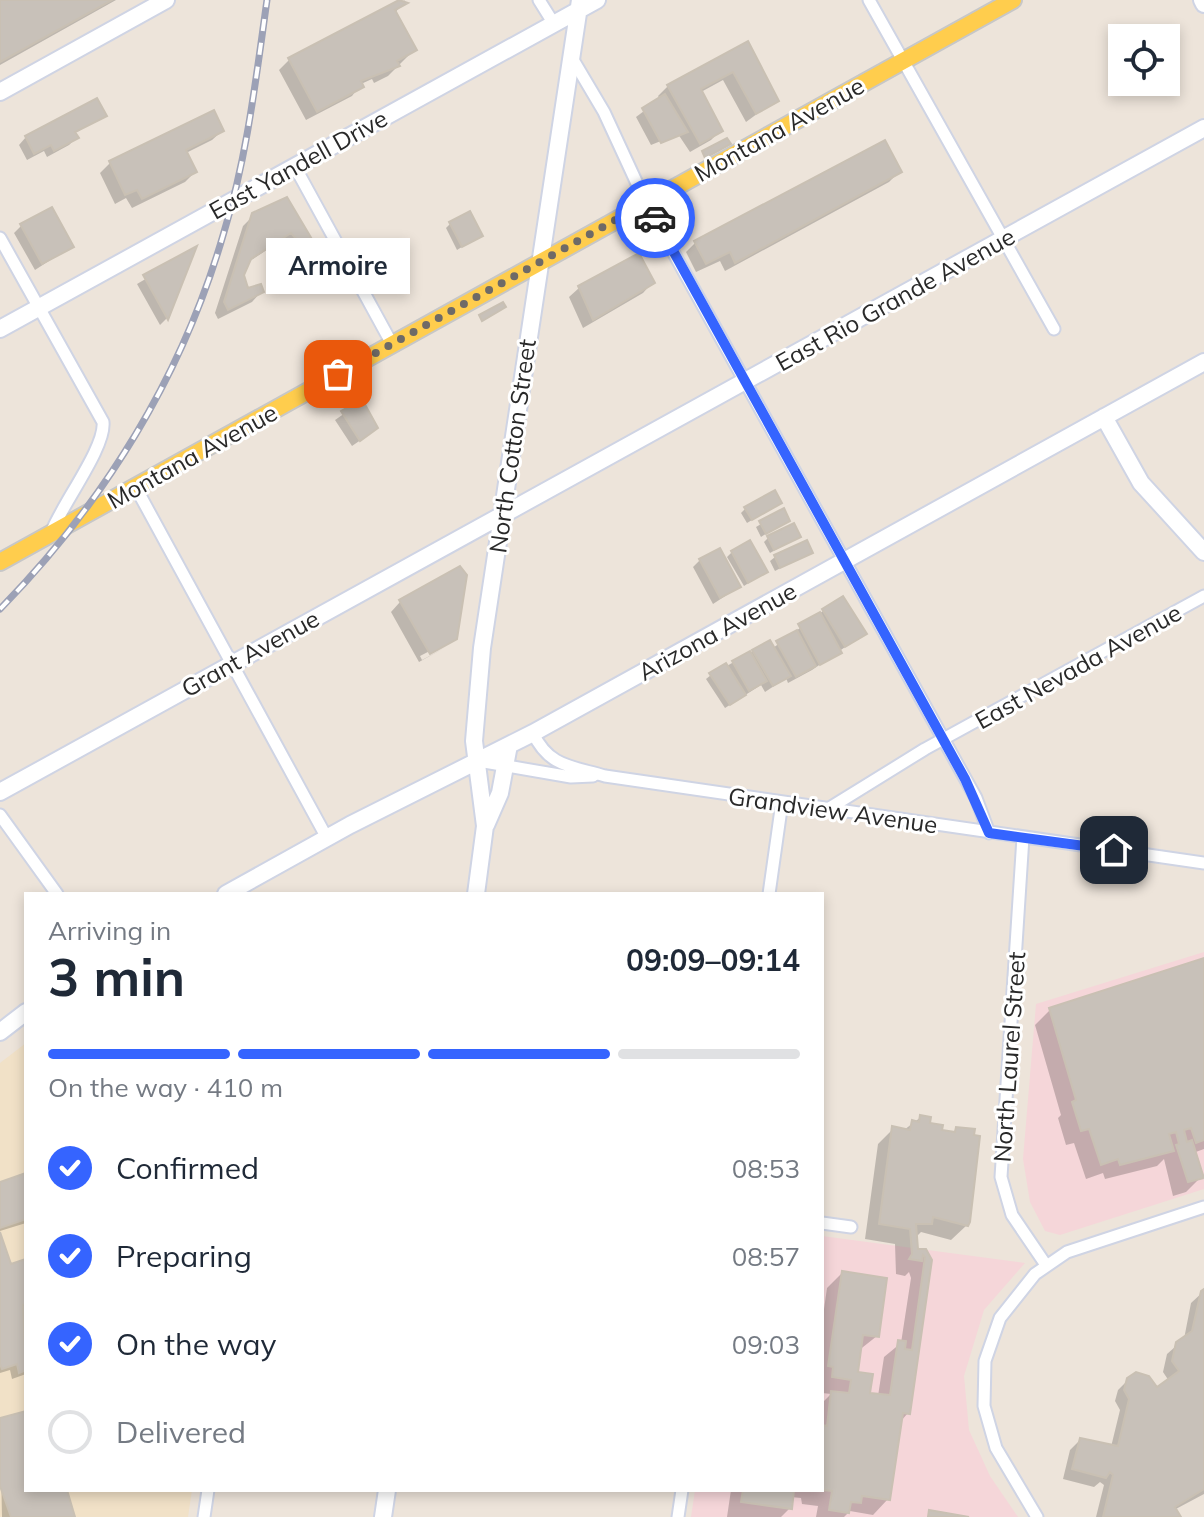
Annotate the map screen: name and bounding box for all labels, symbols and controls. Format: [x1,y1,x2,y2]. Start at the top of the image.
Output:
map controls [1108,24,1180,96]
button: locate [1108,24,1180,96]
street label: Montana Avenue [689,70,869,188]
street label: East Yandell Drive [204,103,392,225]
courier [615,178,695,258]
icon: car [633,196,677,240]
street label: East Rio Grande Avenue [770,221,1020,377]
callout: Armoire [266,238,410,294]
text: Armoire [288,249,388,282]
street label: North Cotton Street [482,337,542,555]
pin [304,340,372,408]
icon: bag [316,352,360,396]
street label: Montana Avenue [102,397,282,515]
street label: Arizona Avenue [633,575,801,687]
street label: East Nevada Avenue [970,597,1186,735]
street label: Grant Avenue [176,603,324,703]
street label: Grandview Avenue [726,780,940,840]
pin [1080,816,1148,884]
icon: home [1092,828,1136,872]
text: Arriving in [48,914,171,947]
text: 09:09–09:14 [626,941,800,979]
text: 3 min [48,944,185,1009]
street label: North Laurel Street [987,951,1031,1163]
text: On the way · 410 m [48,1071,283,1104]
icon: check [48,1146,92,1190]
text: Confirmed [116,1149,259,1187]
text: 08:53 [732,1152,800,1185]
icon: check [48,1234,92,1278]
text: Preparing [116,1237,252,1275]
text: 08:57 [732,1240,800,1273]
icon: check [48,1322,92,1366]
text: On the way [116,1325,276,1363]
text: 09:03 [732,1328,800,1361]
text: Delivered [116,1413,246,1451]

